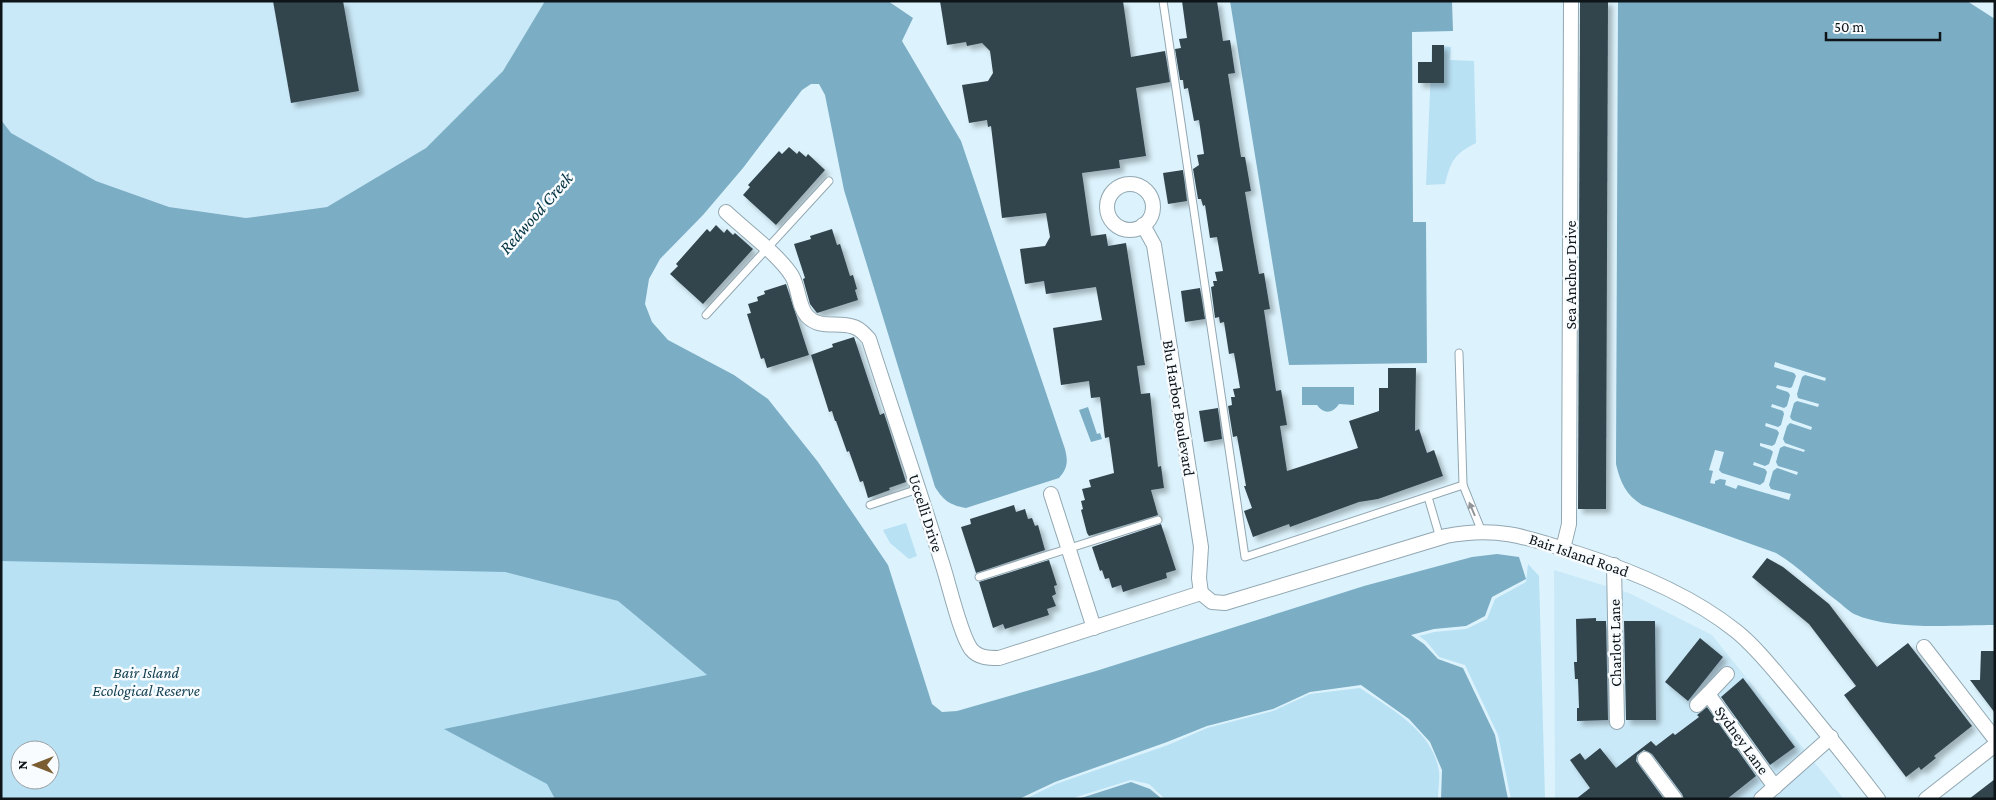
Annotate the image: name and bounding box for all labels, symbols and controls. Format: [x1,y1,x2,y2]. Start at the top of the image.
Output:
scale bar [1826,10,1940,42]
text: 50 m [1834,19,1864,35]
water label: Redwood Creek [495,167,578,258]
street label: Sea Anchor Drive [1562,220,1579,330]
street label: Blu Harbor Boulevard [1160,339,1198,478]
street label: Uccelli Drive [905,472,947,554]
one-way arrow [1468,501,1476,516]
street label: Bair Island Road [1527,530,1632,580]
street label: Charlott Lane [1606,599,1624,687]
park label: Bair Island Ecological Reserve [92,664,200,700]
street label: Sydney Lane [1711,703,1772,778]
north arrow [10,740,60,790]
text: N [14,760,30,770]

